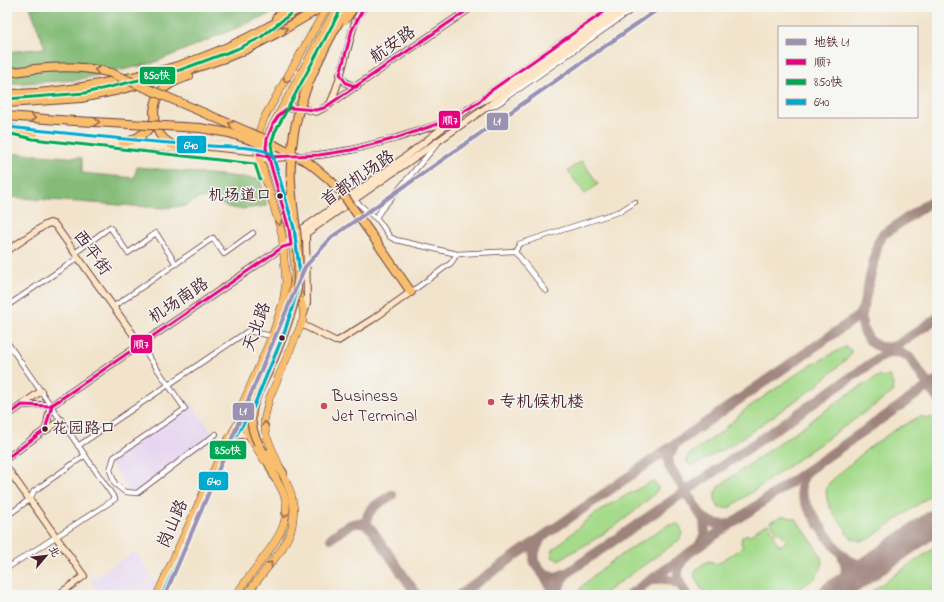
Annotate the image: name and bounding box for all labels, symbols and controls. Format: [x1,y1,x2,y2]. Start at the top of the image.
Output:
street label: 航安路 [365,20,421,70]
legend [778,26,918,118]
one-way arrow [281,27,289,34]
text: 地铁 L1 [814,34,849,52]
text: 顺7 [814,54,831,72]
one-way arrow [94,66,101,75]
line badge: 850快 [139,66,176,85]
text: 850快 [143,68,170,84]
text: 850快 [814,74,843,92]
one-way arrow [283,76,290,83]
text: 640 [814,94,829,112]
line badge: 顺7 [438,110,461,129]
line badge: L1 [486,112,509,131]
text: 顺7 [442,113,458,129]
one-way arrow [30,114,36,123]
text: L1 [493,114,501,130]
one-way arrow [94,118,100,127]
one-way arrow [227,120,234,128]
line badge: 640 [176,135,207,154]
text: 640 [183,138,198,154]
street label: 首都机场路 [316,144,400,214]
place label: 机场道口 [208,184,272,208]
marker: 机场道口 [275,191,285,201]
one-way arrow [274,219,282,226]
street label: 西平街 [67,225,117,281]
street label: 机场南路 [144,272,214,330]
street label: 天北路 [237,299,277,355]
unlabelled marker [277,333,287,343]
line badge: 顺7 [130,334,153,354]
text: 顺7 [133,337,149,353]
place label: Business Jet Terminal [331,384,417,429]
place label: 专机候机楼 [499,390,584,415]
marker: 专机候机楼 [486,397,496,407]
marker: Business Jet Terminal [319,401,329,411]
line badge: L1 [232,402,255,421]
text: L1 [239,404,247,420]
place label: 花园路口 [52,417,116,441]
one-way arrow [261,421,269,427]
marker: 花园路口 [40,424,50,434]
line badge: 850快 [209,440,247,460]
text: 850快 [214,443,241,459]
line badge: 640 [198,471,229,491]
text: 640 [206,474,221,490]
street label: 岗山路 [151,496,195,552]
one-way arrow [281,512,290,518]
north arrow [26,536,66,576]
text: 北 [44,543,64,560]
one-way arrow [265,562,272,569]

